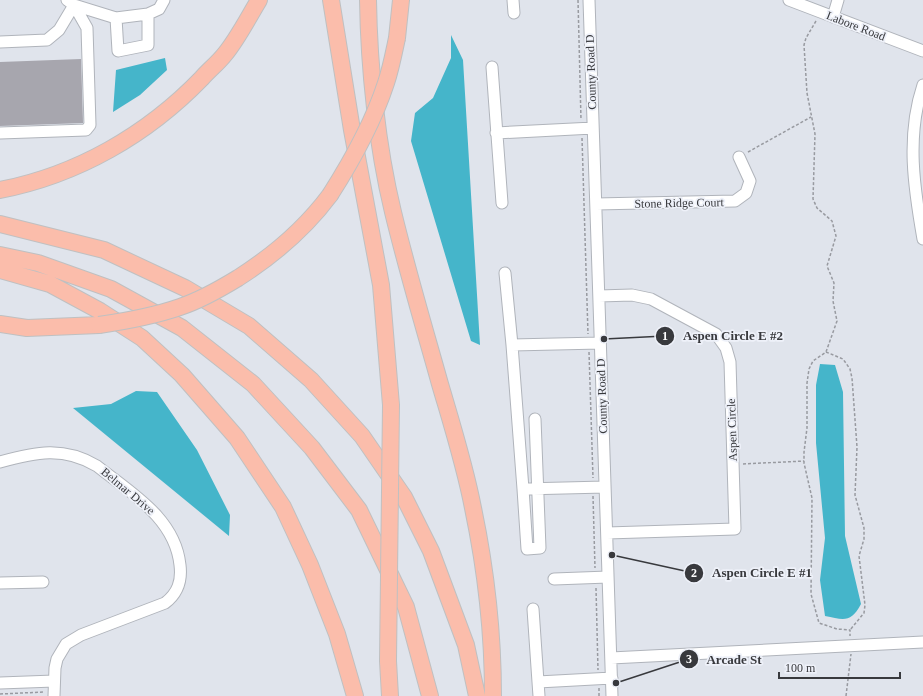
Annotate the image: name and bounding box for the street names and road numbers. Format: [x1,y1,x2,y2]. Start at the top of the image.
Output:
street label: Labore Road [824,8,888,44]
street label: County Road D [583,34,599,110]
street label: Stone Ridge Court [634,195,724,211]
street label: County Road D [594,358,610,434]
street label: Aspen Circle [724,398,740,462]
street label: Belmar Drive [98,465,158,517]

